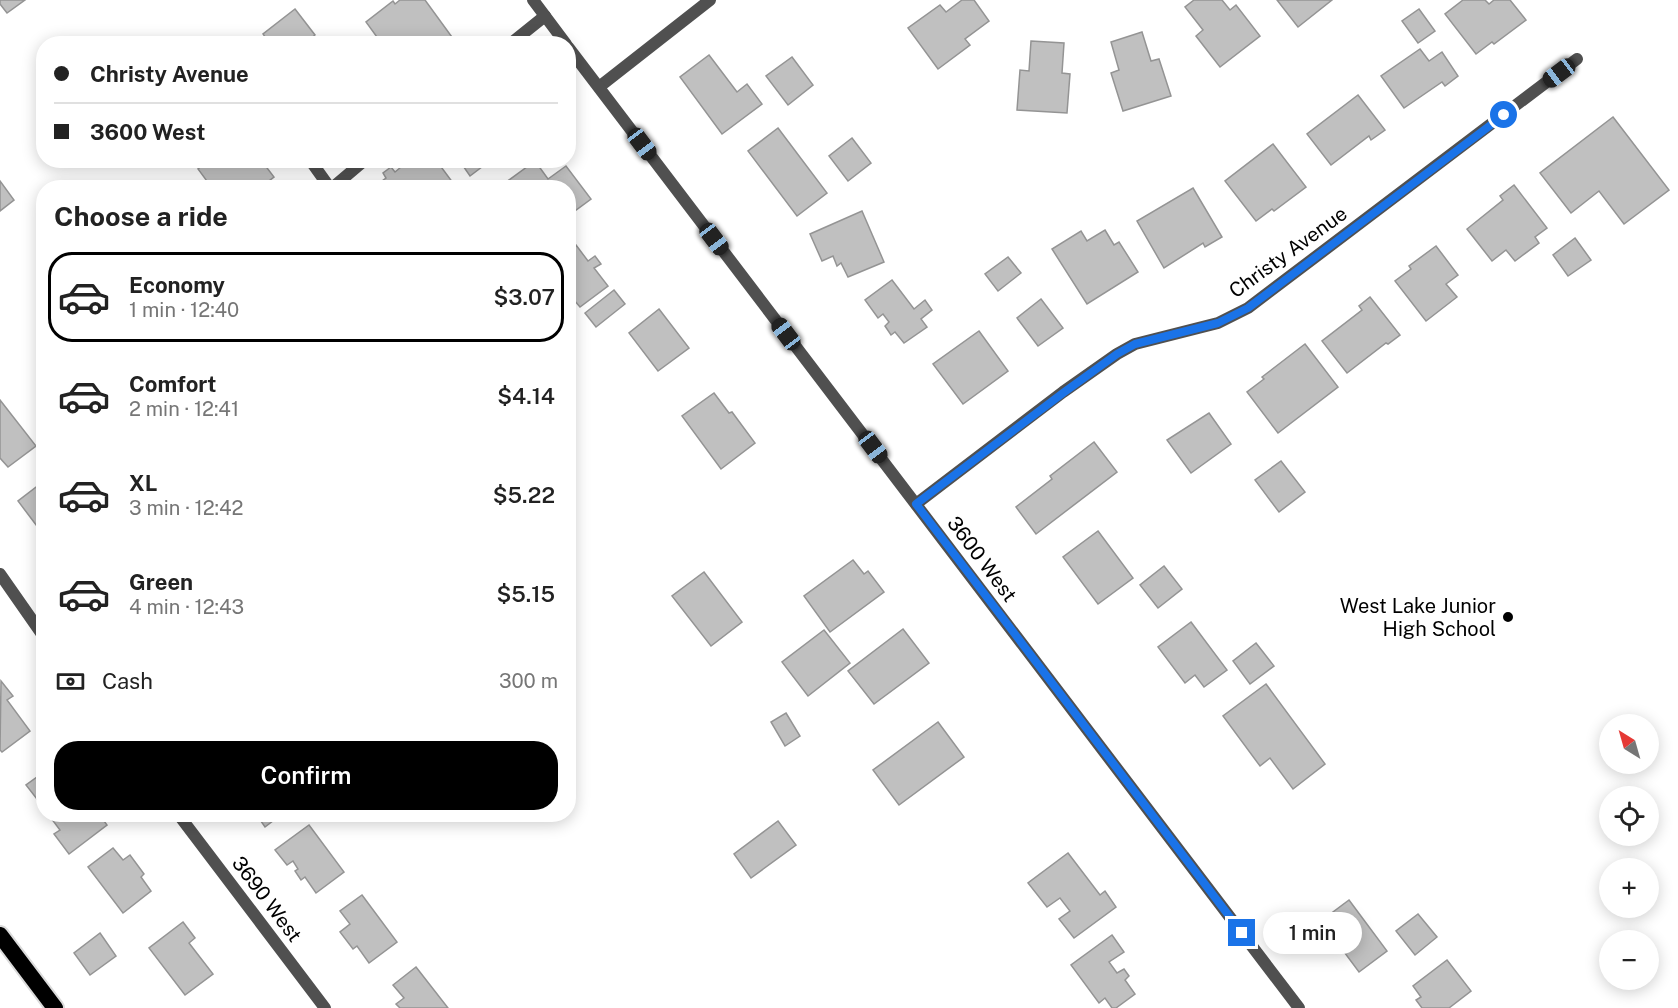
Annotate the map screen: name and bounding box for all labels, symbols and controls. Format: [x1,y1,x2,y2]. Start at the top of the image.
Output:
car [1539,55,1579,91]
text: Christy Avenue [90,61,249,87]
route start [1490,101,1517,128]
text: 3600 West [90,119,205,145]
car [624,124,660,164]
text: Choose a ride [54,200,228,232]
street label: Christy Avenue [1224,201,1352,303]
car [696,219,732,259]
icon: car [57,270,111,324]
text: Economy [129,272,225,298]
text: $3.07 [493,284,555,310]
text: 1 min · 12:40 [129,298,239,322]
car [768,314,804,354]
icon: car [57,369,111,423]
text: Comfort [129,371,216,397]
text: $4.14 [497,383,555,409]
text: 2 min · 12:41 [129,397,239,421]
car [855,427,891,467]
icon: car [57,468,111,522]
text: XL [129,470,157,496]
text: $5.22 [493,482,555,508]
text: 3 min · 12:42 [129,496,244,520]
street label: 3600 West [942,512,1022,606]
icon: car [57,567,111,621]
text: Green [129,569,193,595]
text: $5.15 [497,581,555,607]
place label: West Lake Junior High School [1340,594,1496,641]
text: 4 min · 12:43 [129,595,244,619]
marker: West Lake Junior High School [1501,610,1515,624]
icon: cash [54,665,87,698]
text: Cash [102,668,153,694]
text: 300 m [499,669,558,693]
north arrow [1599,714,1659,774]
map controls [1599,714,1659,990]
button: Confirm [54,741,558,810]
button: locate [1599,786,1659,846]
street label: 3690 West [227,851,307,947]
button: + [1599,858,1659,918]
callout: 1 min [1263,912,1362,954]
route end [1228,919,1255,946]
text: 1 min [1289,921,1336,945]
button: − [1599,930,1659,990]

